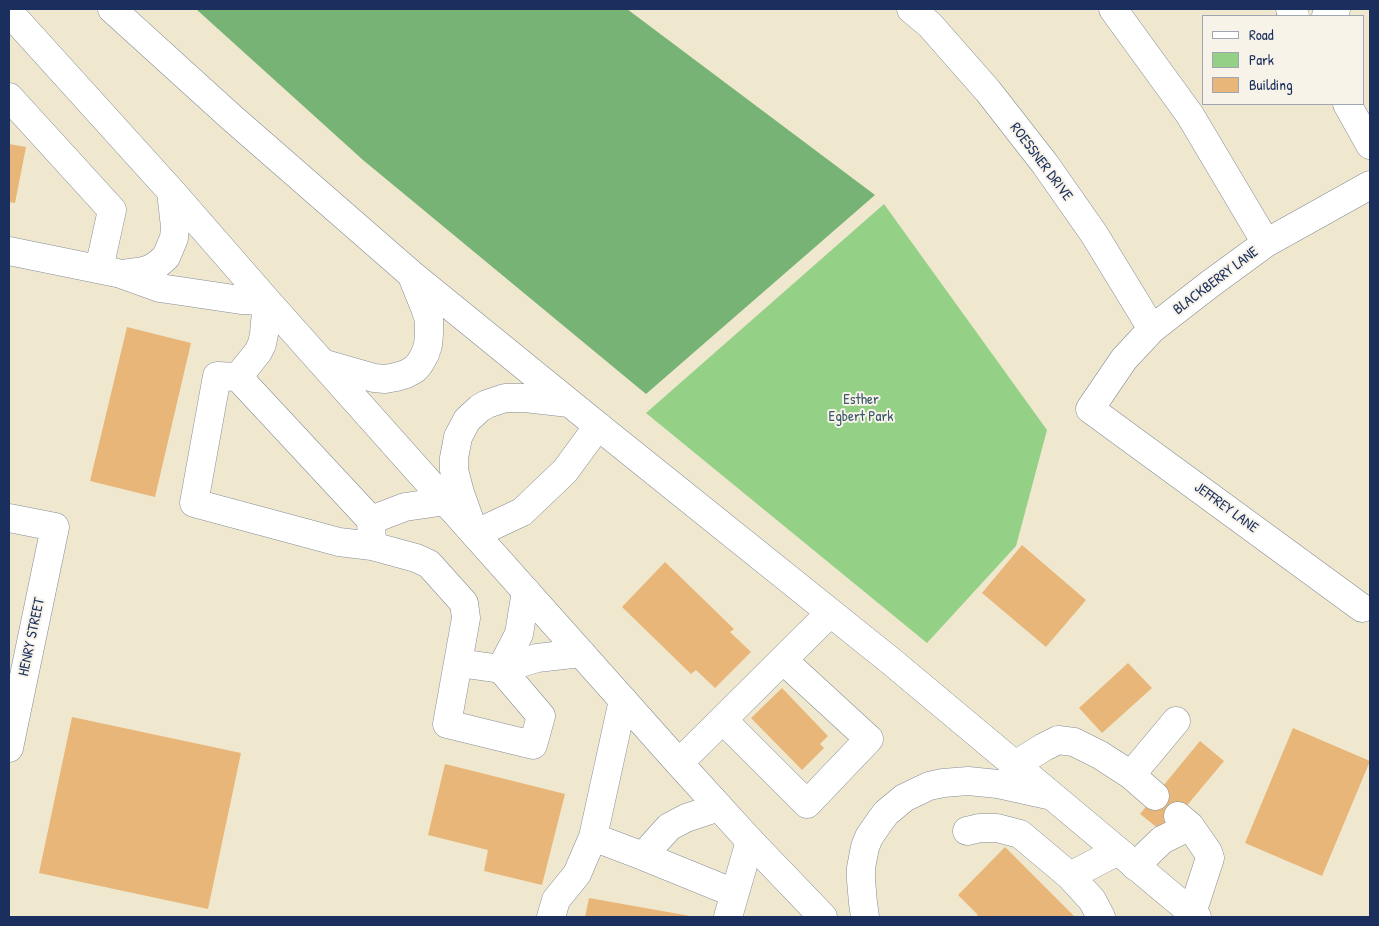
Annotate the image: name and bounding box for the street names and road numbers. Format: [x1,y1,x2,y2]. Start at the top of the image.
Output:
street label: ROESSNER DRIVE [1006,119,1076,205]
street label: BLACKBERRY LANE [1170,243,1262,319]
street label: JEFFREY LANE [1191,479,1261,537]
street label: HENRY STREET [15,596,49,678]

